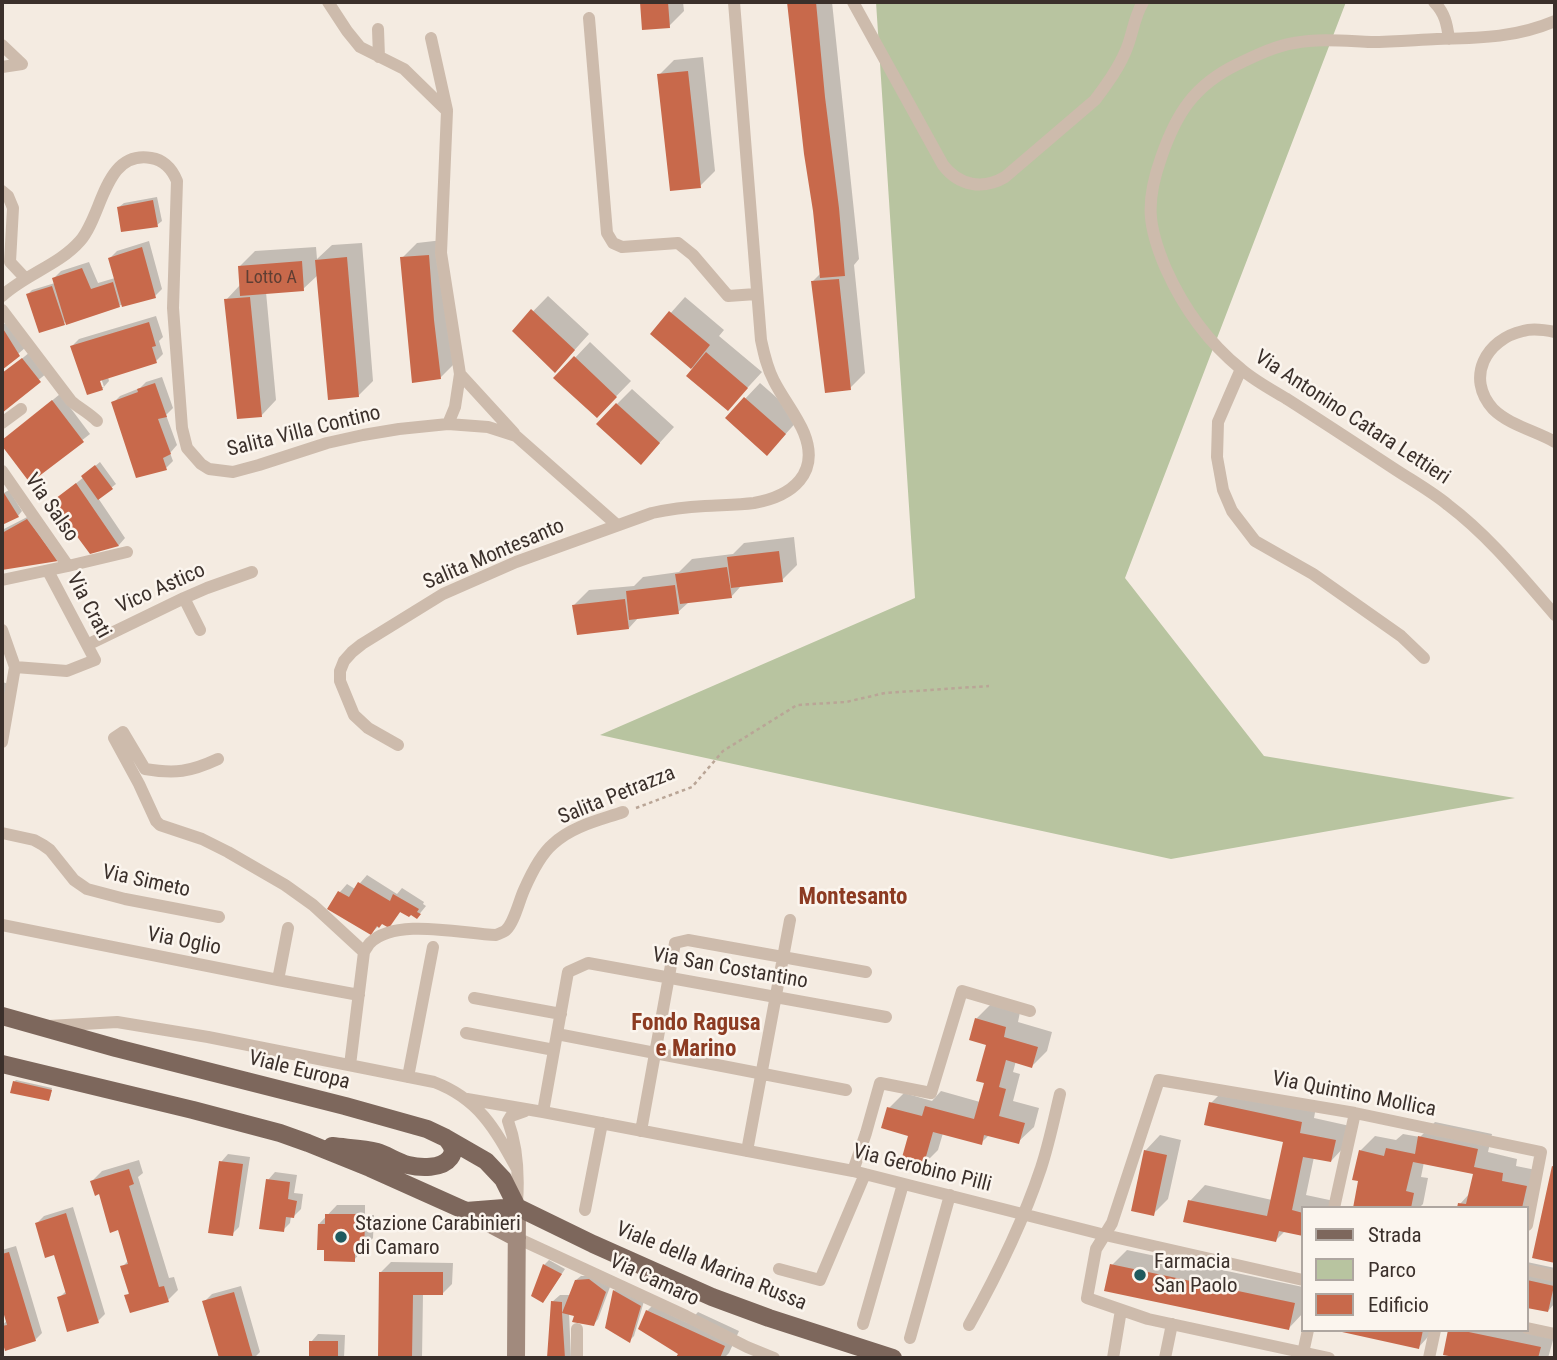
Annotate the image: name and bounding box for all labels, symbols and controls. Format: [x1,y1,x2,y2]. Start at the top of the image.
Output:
house number: Lotto A [245,267,297,289]
street label: Via Antonino Catara Lettieri [1250,345,1454,491]
street label: Salita Villa Contino [225,401,383,463]
street label: Via Salso [18,469,84,547]
street label: Salita Montesanto [420,514,568,596]
street label: Vico Astico [113,558,209,620]
street label: Via Crati [60,569,116,643]
street label: Salita Petrazza [555,761,679,831]
street label: Via Simeto [100,860,192,904]
district label: Montesanto [798,884,908,912]
street label: Via Oglio [145,923,223,961]
street label: Via San Costantino [650,943,810,995]
district label: Fondo Ragusa e Marino [631,1010,761,1064]
street label: Viale Europa [246,1046,352,1096]
street label: Via Quintino Mollica [1270,1067,1438,1123]
street label: Via Gerobino Pilli [850,1140,994,1198]
legend [1302,1206,1529,1332]
place label: Stazione Carabinieri di Camaro [355,1212,521,1262]
street label: Viale della Marina Russa [612,1217,810,1317]
text: Strada [1368,1223,1422,1247]
marker: Stazione Carabinieri di Camaro [333,1229,349,1245]
street label: Via Camaro [605,1249,703,1313]
place label: Farmacia San Paolo [1154,1250,1237,1300]
text: Parco [1368,1258,1416,1282]
marker: Farmacia San Paolo [1132,1267,1148,1283]
text: Edificio [1368,1293,1429,1317]

